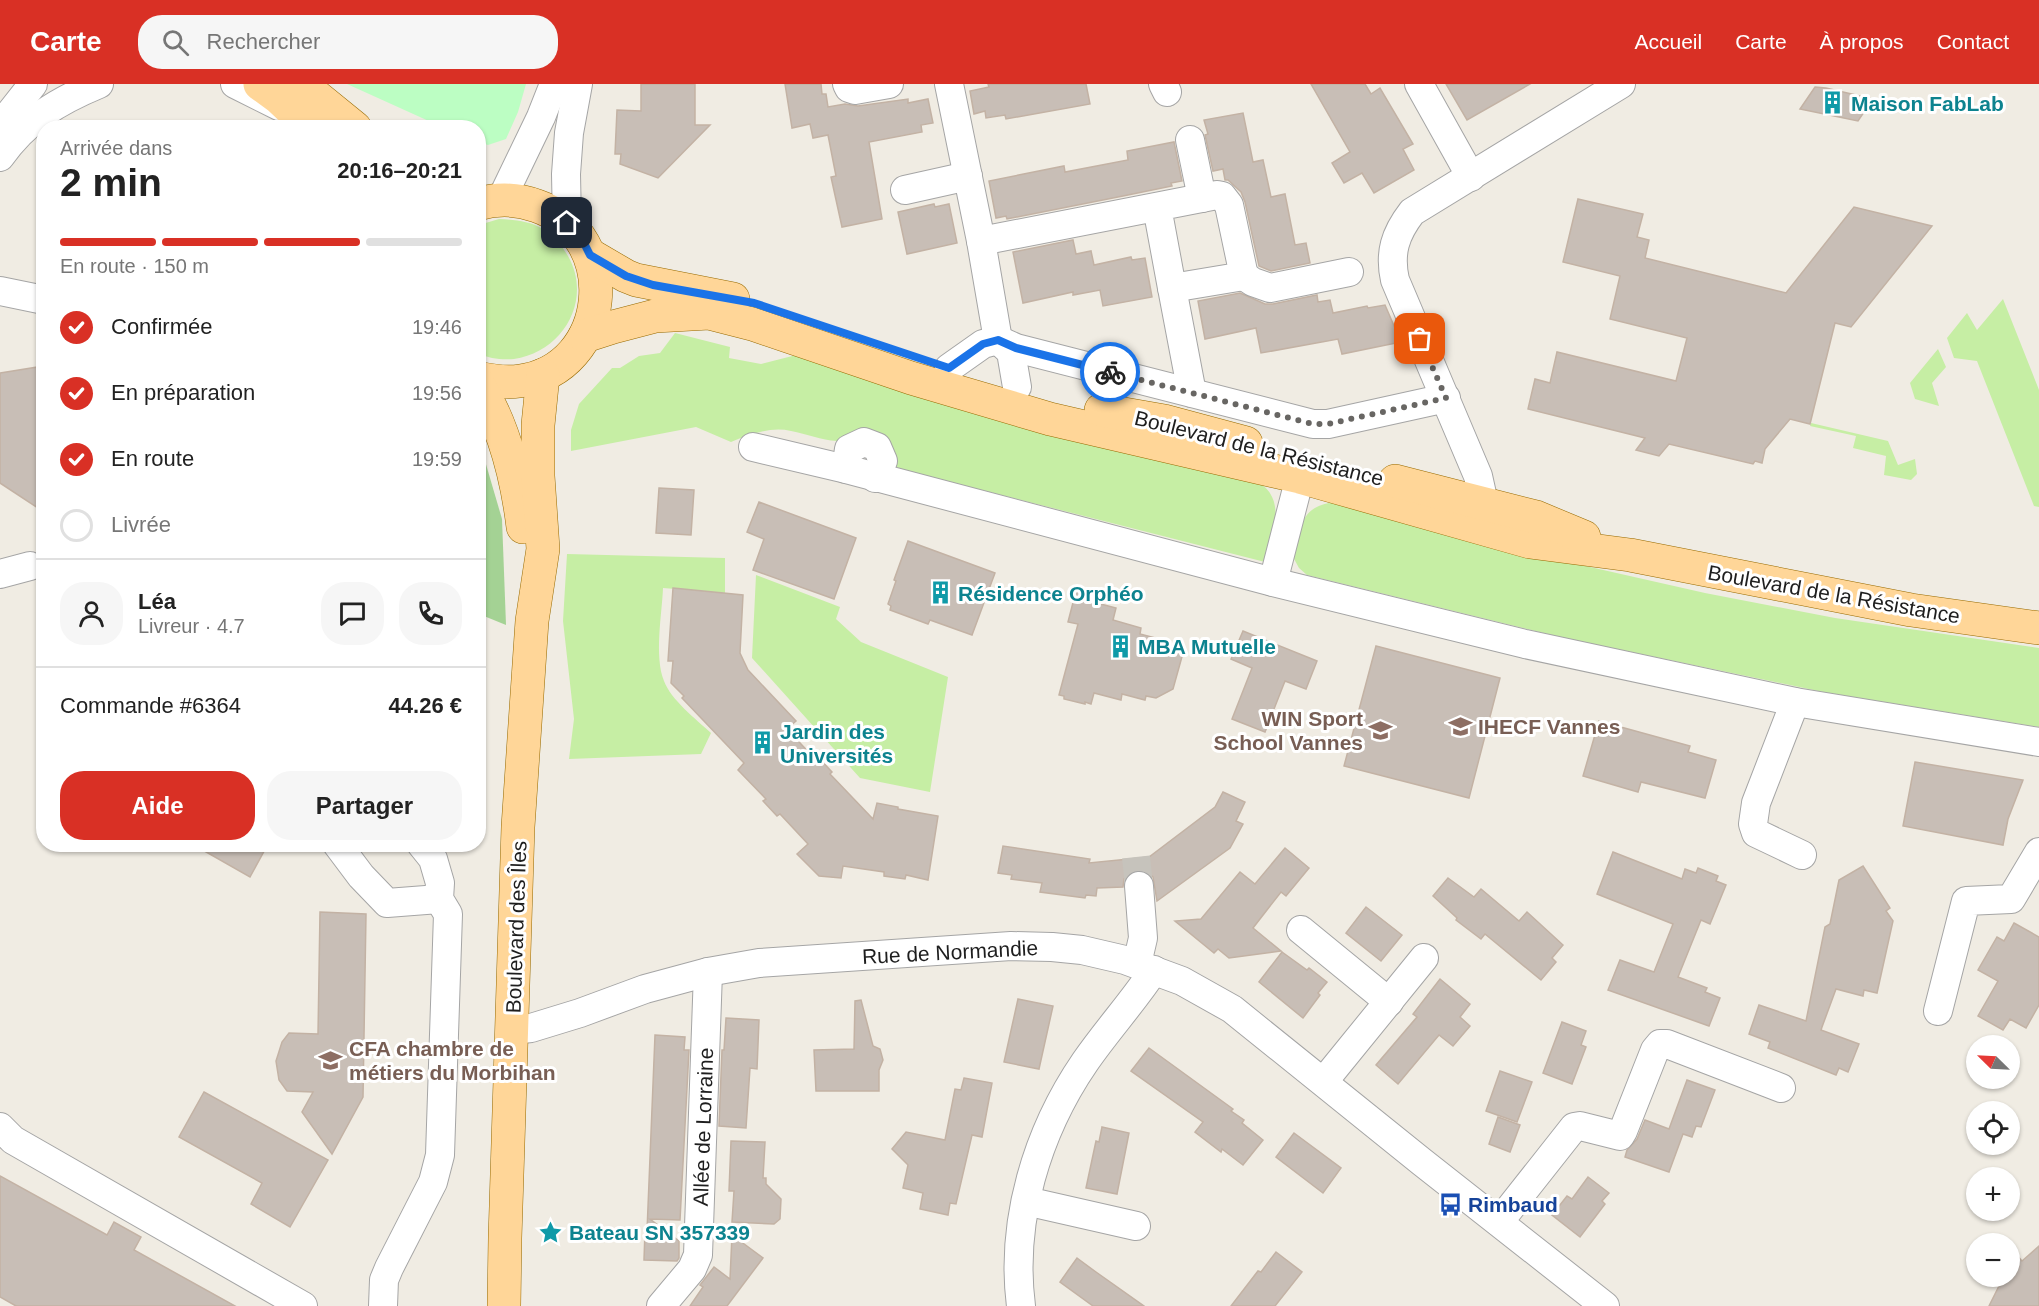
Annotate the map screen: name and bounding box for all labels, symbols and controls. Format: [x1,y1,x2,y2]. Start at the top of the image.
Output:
search box [138,15,558,69]
text: Carte [30,26,102,57]
icon: search [159,26,192,59]
text: Rechercher [207,29,320,54]
text: Accueil [1635,30,1702,53]
text: Carte [1735,30,1787,53]
text: À propos [1820,30,1904,53]
text: Contact [1937,30,2009,53]
building icon: Maison FabLab [1820,90,1846,116]
place label: Maison FabLab [1851,92,2004,115]
text: Arrivée dans [60,137,172,159]
text: 20:16–20:21 [337,158,462,183]
text: 2 min [60,161,162,204]
pin [541,197,592,248]
icon: home [550,206,583,239]
text: En route · 150 m [60,255,209,277]
icon: check [60,311,93,344]
pin [1394,313,1445,364]
text: Confirmée [111,314,212,339]
text: 19:46 [412,316,462,338]
icon: bag [1403,322,1436,355]
courier [1080,342,1140,402]
icon: bike [1094,356,1127,389]
icon: check [60,377,93,410]
text: En préparation [111,380,255,405]
text: 19:56 [412,382,462,404]
street label: Boulevard de la Résistance [1132,406,1386,490]
icon: check [60,443,93,476]
text: En route [111,446,194,471]
text: 19:59 [412,448,462,470]
text: Livrée [111,512,171,537]
street label: Boulevard de la Résistance [1706,560,1962,628]
building icon: Résidence Orphéo [927,580,953,606]
button: person [60,582,123,645]
button: chat [321,582,384,645]
button: phone [399,582,462,645]
place label: Résidence Orphéo [958,582,1144,605]
text: Léa [138,589,176,614]
text: Livreur · 4.7 [138,615,245,637]
building icon: MBA Mutuelle [1107,633,1133,659]
place label: MBA Mutuelle [1138,635,1276,658]
text: Commande #6364 [60,693,241,718]
text: 44.26 € [389,693,462,718]
place label: WIN Sport School Vannes [1214,707,1363,754]
school or university icon: IHECF Vannes [1447,713,1473,739]
place label: IHECF Vannes [1478,715,1620,738]
school or university icon: WIN Sport School Vannes [1368,717,1394,743]
place label: Jardin des Universités [780,720,893,767]
building icon: Jardin des Universités [749,730,775,756]
button: Aide [60,771,255,840]
button: Partager [267,771,462,840]
street label: Boulevard des Îles [501,840,531,1014]
street label: Rue de Normandie [861,936,1039,968]
north arrow [1966,1035,2020,1089]
map controls [1966,1035,2020,1287]
place label: CFA chambre de métiers du Morbihan [349,1037,556,1084]
school or university icon: CFA chambre de métiers du Morbihan [318,1047,344,1073]
street label: Allée de Lorraine [689,1047,717,1207]
button: locate [1966,1101,2020,1155]
button: + [1966,1167,2020,1221]
bus stop icon: Rimbaud [1437,1191,1463,1217]
place label: Rimbaud [1468,1193,1558,1216]
place icon: Bateau SN 357339 [538,1219,564,1245]
place label: Bateau SN 357339 [569,1221,750,1244]
button: − [1966,1233,2020,1287]

